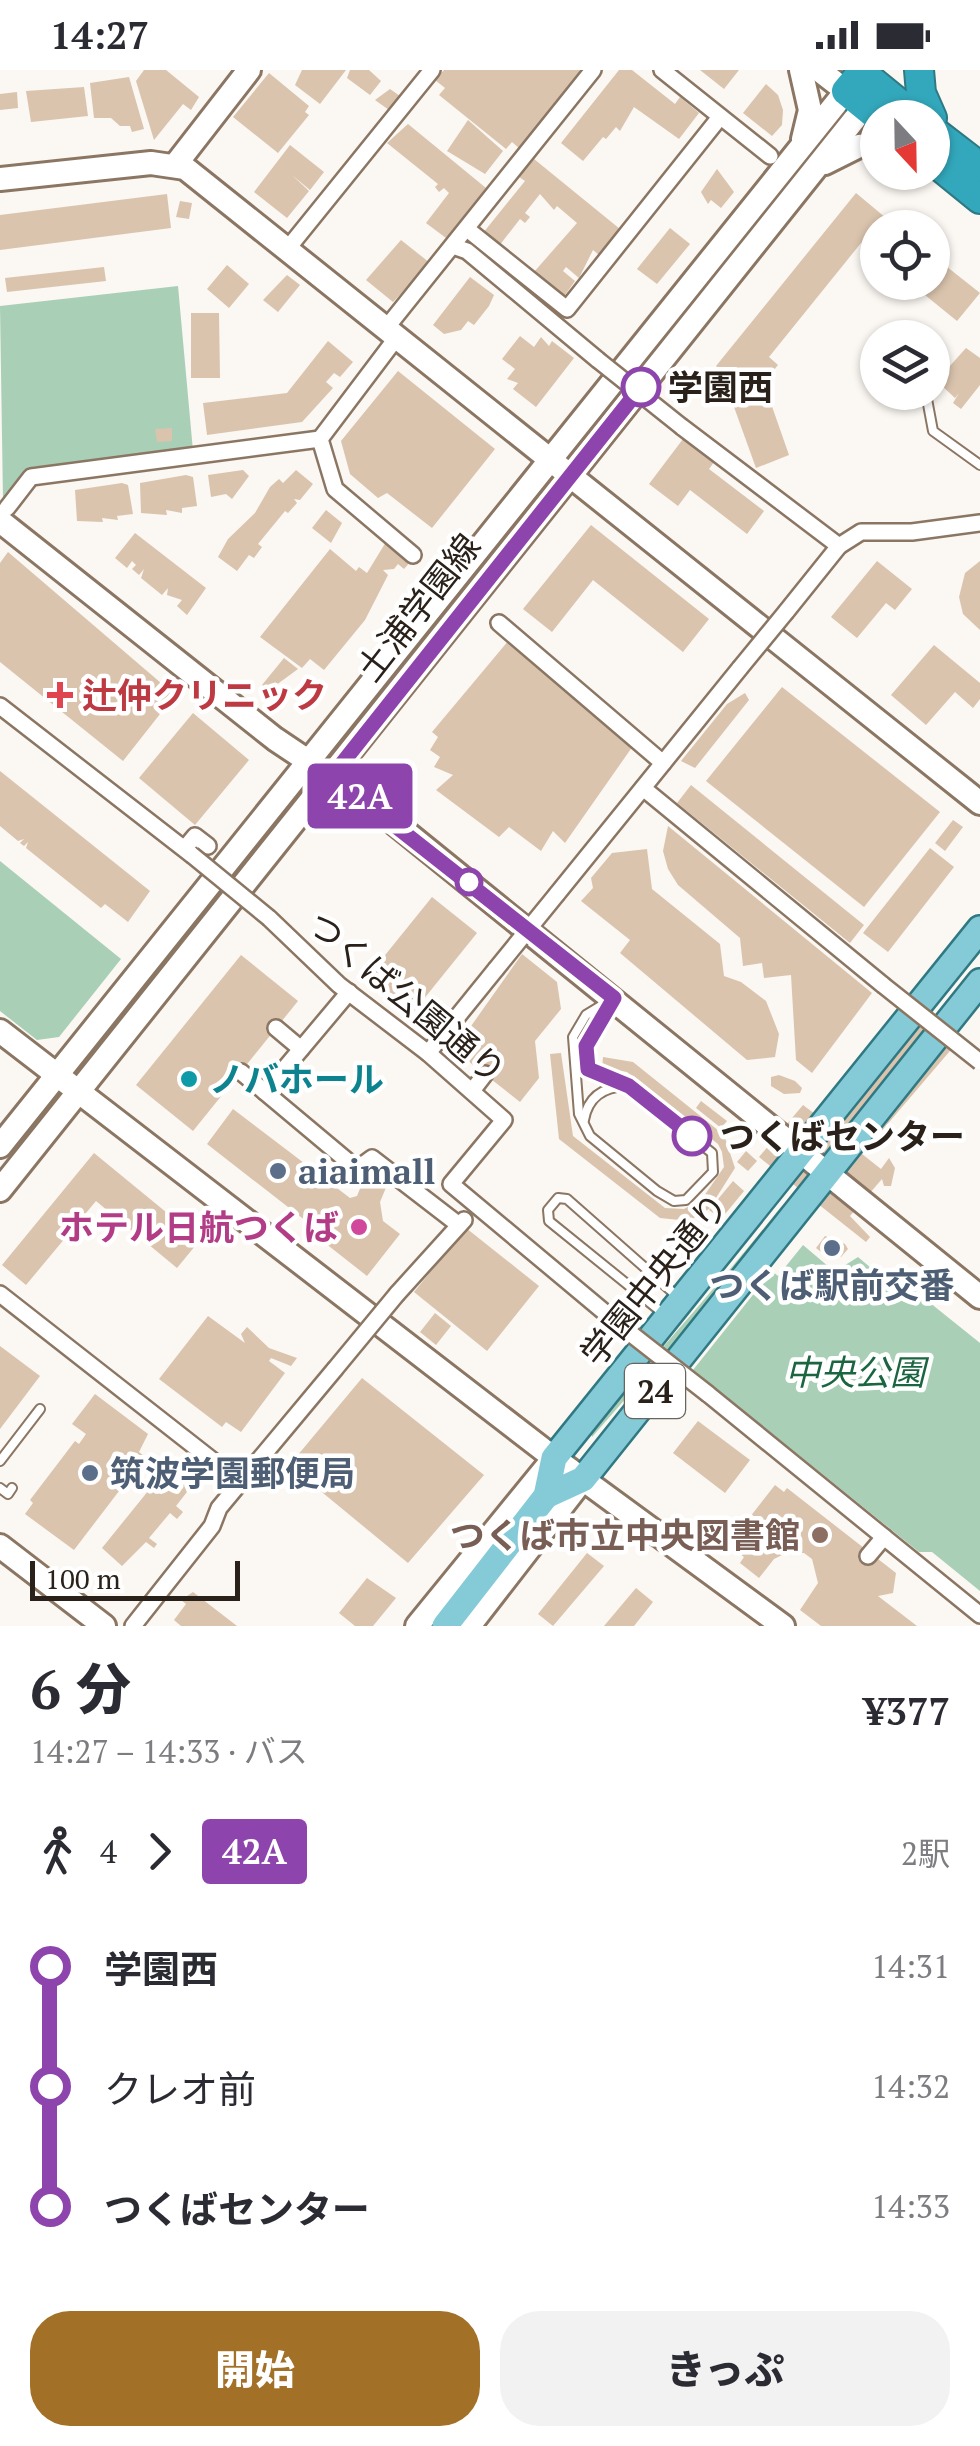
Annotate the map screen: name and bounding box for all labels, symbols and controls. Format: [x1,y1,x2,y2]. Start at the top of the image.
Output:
text: 14:27 [50,10,149,60]
north arrow [860,100,950,190]
map controls [860,100,950,410]
button: locate [860,210,950,300]
button: layers [860,320,950,410]
place label: 学園西 [668,364,773,410]
marker: 学園西 [622,368,660,406]
street label: 土浦学園線 [346,524,490,690]
place label: 辻仲クリニック [82,672,327,718]
marker: 辻仲クリニック [47,682,73,708]
line badge: 42A [302,764,418,828]
text: 42A [327,773,393,819]
unlabelled marker [456,869,482,895]
street label: つくば公園通り [298,901,516,1093]
place label: ノバホール [209,1056,384,1102]
marker: ノバホール [178,1068,200,1090]
place label: つくばセンター [720,1113,965,1159]
marker: つくばセンター [673,1117,711,1155]
place label: aiaimall [298,1148,435,1194]
marker: aiaimall [267,1160,289,1182]
street label: 学園中央通り [570,1183,738,1375]
place label: ホテル日航つくば [59,1204,339,1250]
marker: ホテル日航つくば [348,1216,370,1238]
marker: つくば駅前交番 [821,1237,843,1259]
place label: つくば駅前交番 [709,1262,955,1308]
park label: 中央公園 [785,1349,930,1395]
road number: 24 [625,1364,685,1418]
place label: 筑波学園郵便局 [110,1450,355,1496]
marker: 筑波学園郵便局 [79,1462,101,1484]
place label: つくば市立中央図書館 [450,1512,800,1558]
marker: つくば市立中央図書館 [809,1524,831,1546]
scale bar [30,1556,240,1600]
text: 100 m [45,1560,121,1597]
text: 6 分 [30,1652,131,1725]
text: ¥377 [864,1686,950,1736]
text: 14:27 – 14:33 · バス [30,1730,308,1772]
icon: walk [30,1824,85,1879]
icon: forward [132,1824,187,1879]
text: 42A [222,1828,287,1874]
text: 4 [100,1830,117,1872]
text: 2駅 [901,1832,950,1874]
text: 学園西 [104,1944,218,1994]
text: 14:31 [871,1945,950,1987]
text: クレオ前 [104,2064,256,2114]
text: 14:32 [871,2065,950,2107]
text: つくばセンター [104,2184,370,2234]
text: 14:33 [871,2185,950,2227]
button: 開始 [30,2311,480,2426]
button: きっぷ [500,2311,950,2426]

